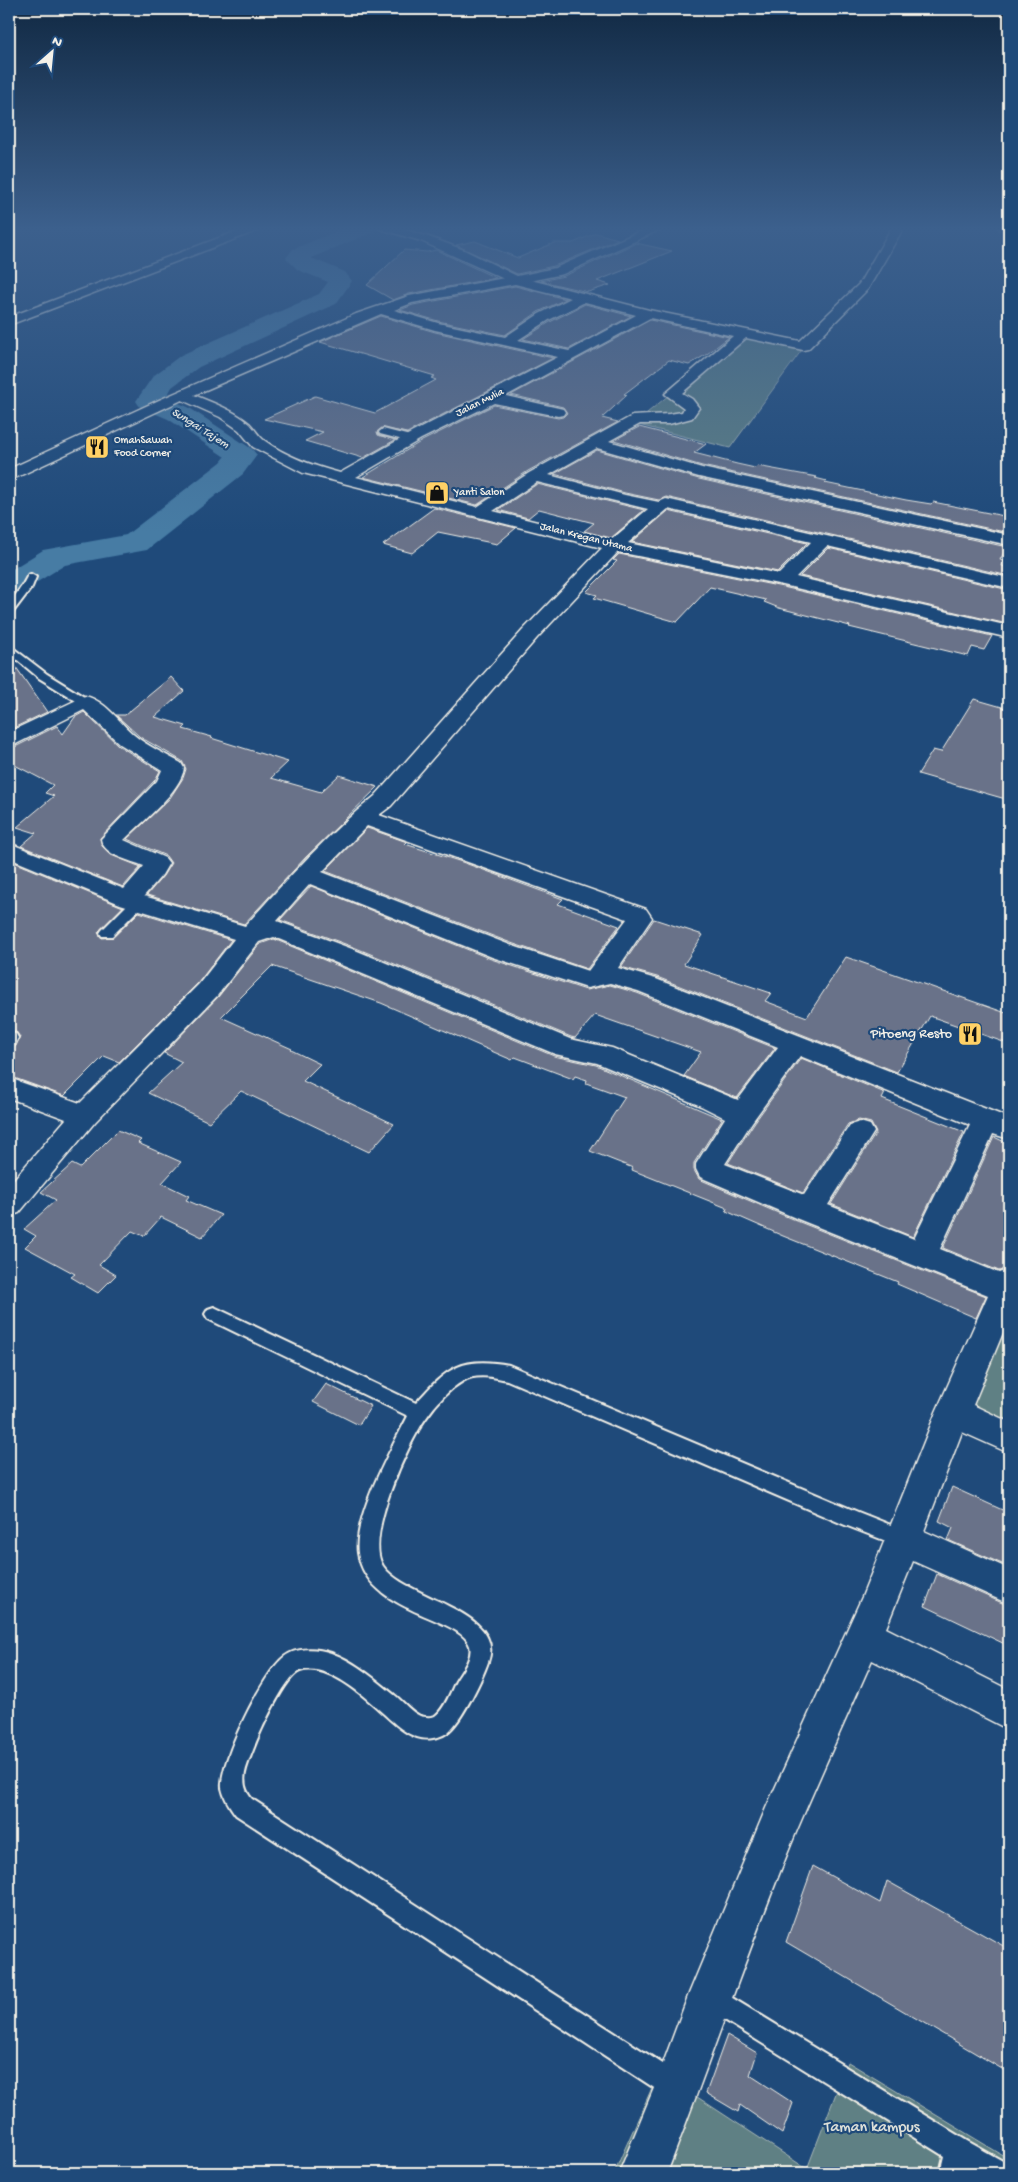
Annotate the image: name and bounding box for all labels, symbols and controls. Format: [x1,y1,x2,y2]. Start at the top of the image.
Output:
north arrow [28,28,78,78]
text: N [49,33,65,52]
street label: Jalan Mulia [454,386,507,420]
water label: Sungai Tajem [169,406,232,452]
restaurant icon: OmahSawah Food Corner [84,434,110,460]
place label: OmahSawah Food Corner [113,435,172,460]
shop icon: Yanti Salon [424,480,450,506]
place label: Yanti Salon [453,487,505,499]
street label: Jalan Kregan Utama [538,521,634,556]
restaurant icon: Pitoeng Resto [957,1021,983,1047]
place label: Pitoeng Resto [869,1026,952,1043]
park label: Taman kampus [823,2119,921,2138]

